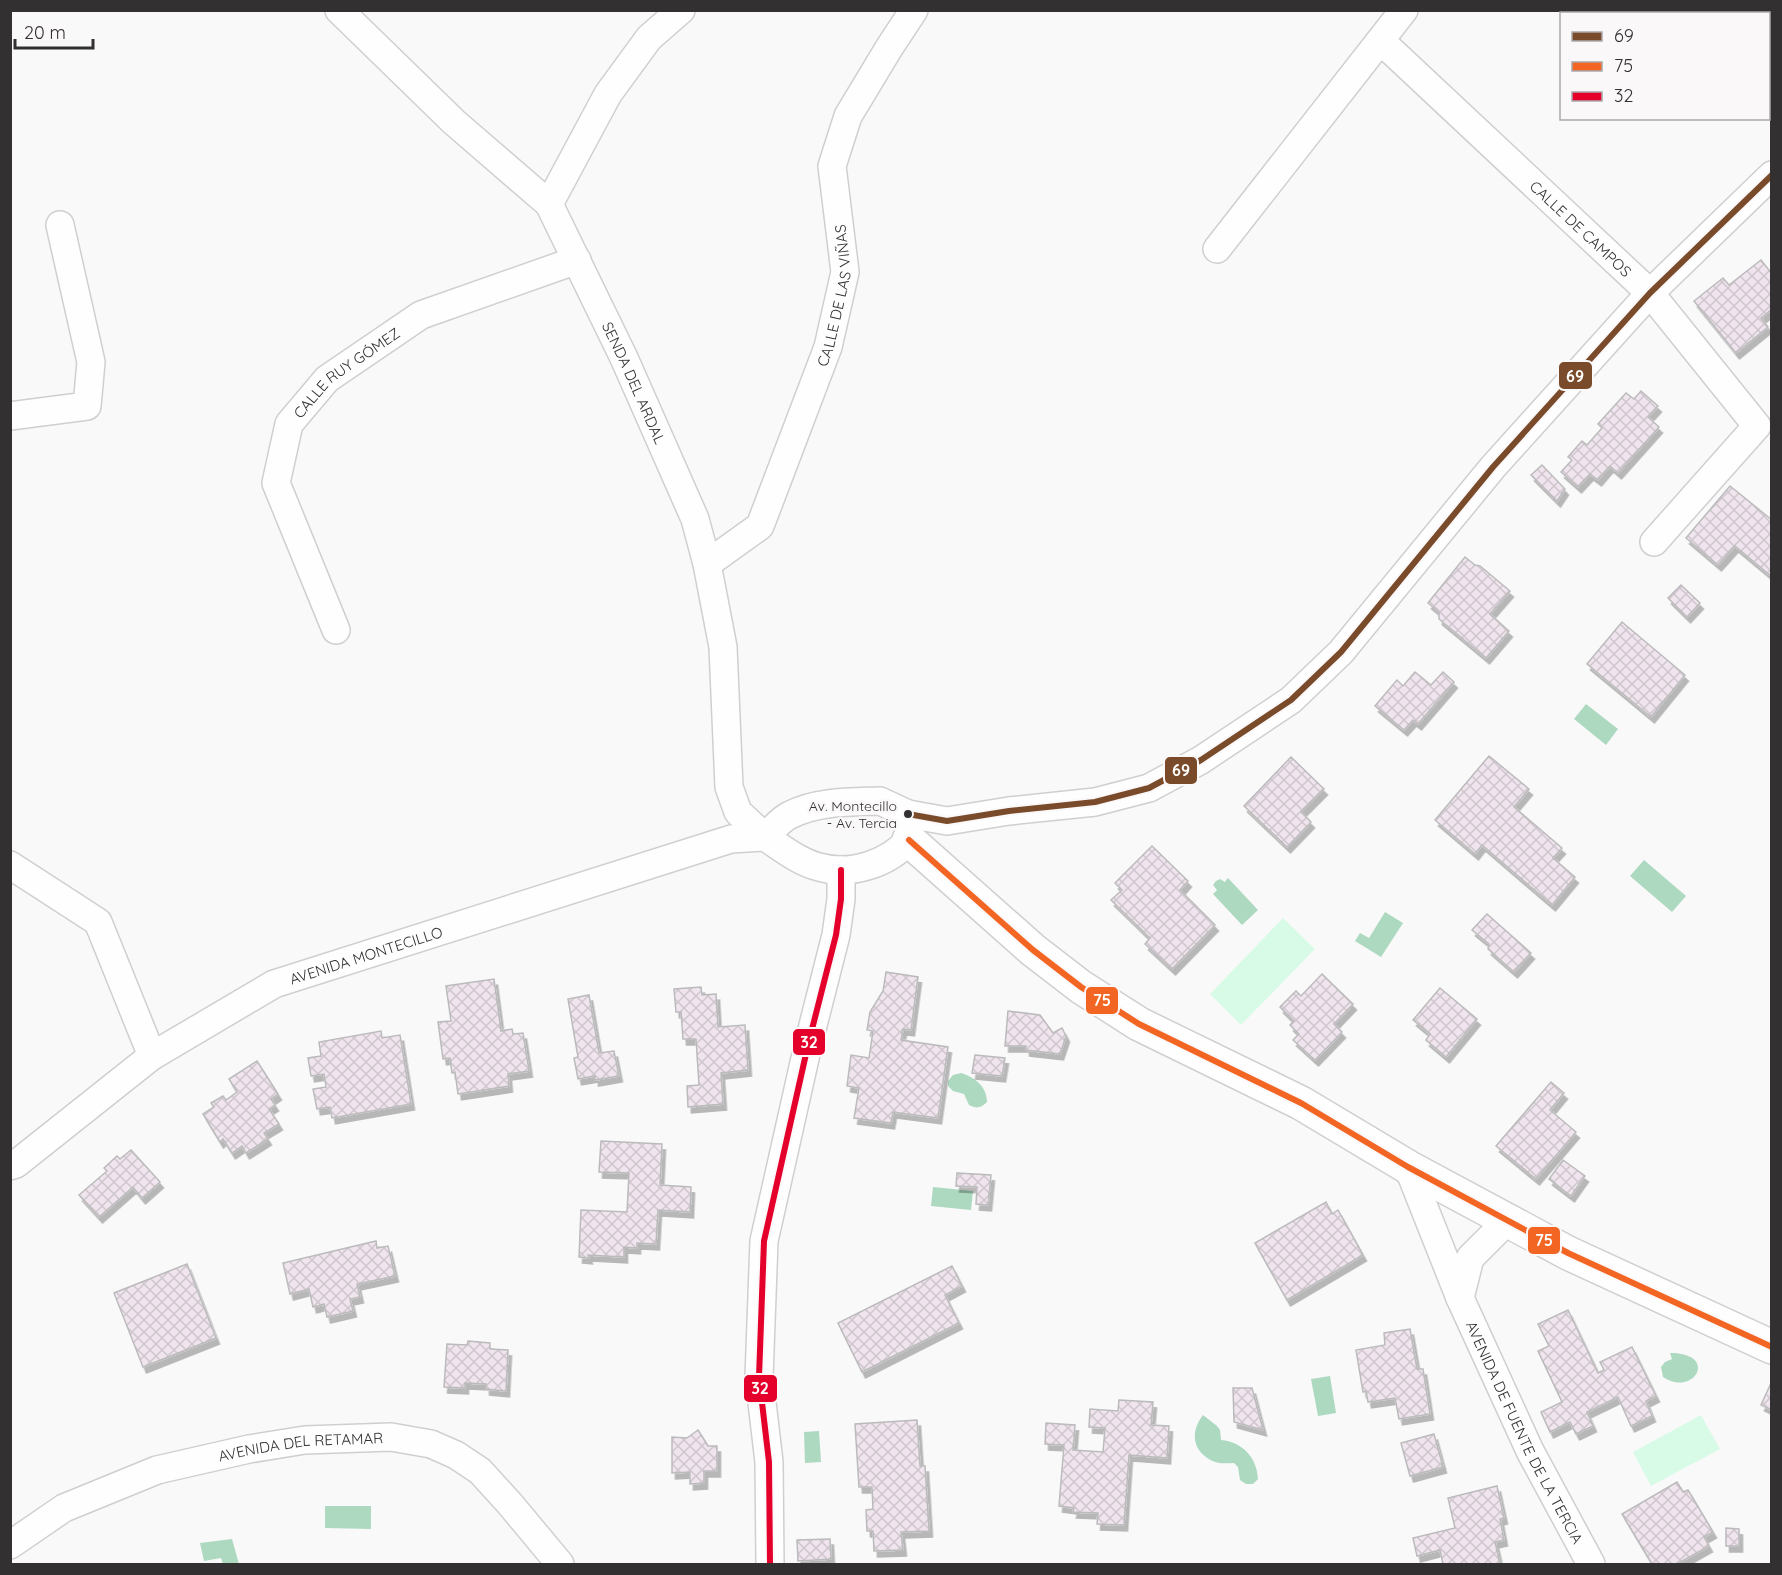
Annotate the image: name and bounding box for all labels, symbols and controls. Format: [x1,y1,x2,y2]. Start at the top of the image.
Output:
scale bar [15,12,93,50]
legend [1560,12,1770,120]
text: 20 m [24,21,66,44]
text: 69 [1614,24,1634,47]
text: 75 [1614,54,1633,77]
text: 32 [1614,84,1633,107]
street label: CALLE DE CAMPOS [1526,176,1636,281]
street label: CALLE DE LAS VIÑAS [812,223,854,369]
street label: SENDA DEL ARDAL [598,318,670,447]
street label: CALLE RUY GÓMEZ [289,323,403,422]
line badge: 69 [1558,361,1593,390]
text: 69 [1566,366,1584,386]
line badge: 69 [1164,756,1198,785]
text: 69 [1172,760,1190,780]
place label: Av. Montecillo - Av. Tercia [809,797,897,832]
marker: Av. Montecillo - Av. Tercia [902,808,914,820]
street label: AVENIDA MONTECILLO [287,922,445,988]
line badge: 75 [1085,986,1119,1015]
text: 75 [1093,990,1111,1010]
line badge: 32 [792,1028,826,1056]
text: 32 [800,1032,818,1052]
line badge: 75 [1527,1226,1561,1255]
text: 75 [1535,1230,1553,1250]
street label: AVENIDA DE FUENTE DE LA TERCIA [1462,1318,1588,1547]
line badge: 32 [743,1374,778,1403]
text: 32 [751,1378,769,1398]
street label: AVENIDA DEL RETAMAR [216,1428,383,1465]

